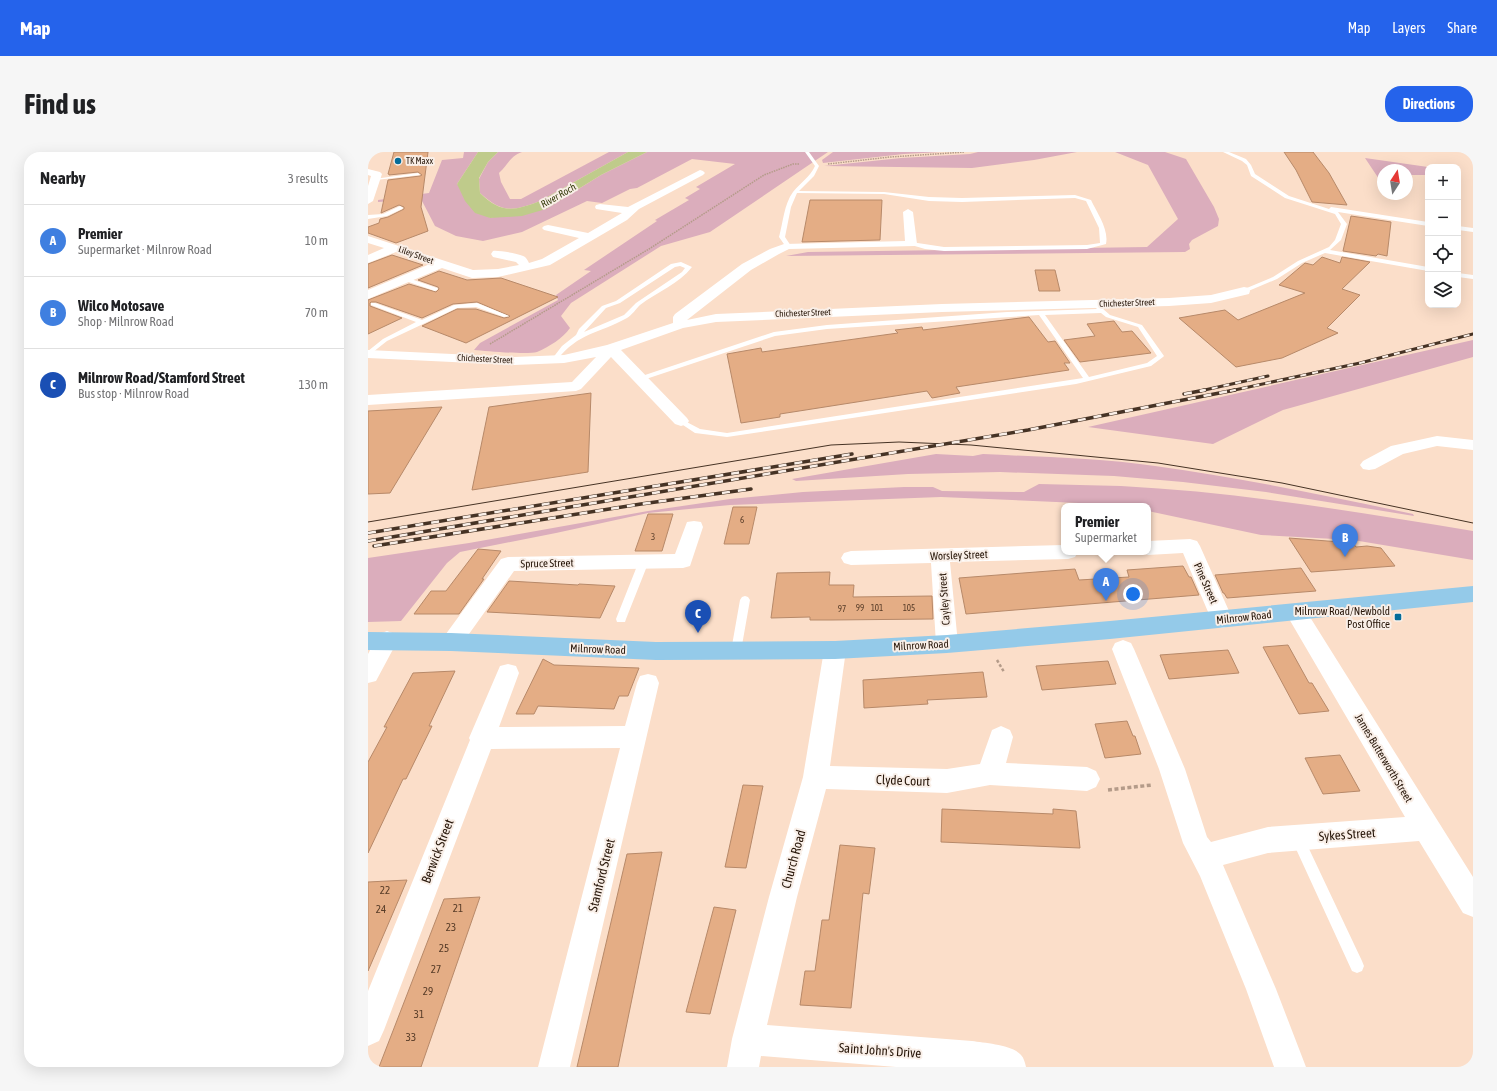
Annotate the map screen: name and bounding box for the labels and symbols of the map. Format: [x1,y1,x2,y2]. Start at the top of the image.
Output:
marker: TK Maxx [393,156,403,166]
place label: TK Maxx [406,156,433,166]
north arrow [1377,164,1413,200]
water label: River Roch [539,181,578,210]
street label: Liley Street [397,244,435,266]
street label: Chichester Street [1099,297,1155,309]
street label: Chichester Street [775,307,831,319]
street label: Chichester Street [457,353,513,365]
house number: 6 [740,515,744,525]
pin: B [1332,524,1358,557]
house number: 3 [651,532,655,542]
street label: Worsley Street [930,548,988,562]
street label: Spruce Street [520,557,574,569]
street label: Pine Street [1192,561,1220,605]
pin: A [1093,568,1119,601]
street label: Cayley Street [936,572,952,626]
your location [1123,584,1143,604]
pin: C [685,600,711,633]
house number: 99 [856,603,864,613]
house number: 101 [871,603,883,613]
house number: 105 [903,603,915,613]
house number: 97 [838,604,846,614]
place label: Milnrow Road/Newbold Post Office [1294,605,1390,630]
street label: Milnrow Road [1216,608,1272,626]
marker: Milnrow Road/Newbold Post Office [1393,612,1403,622]
street label: Milnrow Road [893,638,949,652]
street label: Milnrow Road [570,642,626,656]
street label: James Butterworth Street [1353,712,1415,804]
street label: Clyde Court [876,772,930,789]
street label: Berwick Street [418,817,457,885]
street label: Sykes Street [1318,825,1376,844]
street label: Church Road [778,828,808,890]
street label: Stamford Street [585,837,618,913]
house number: 22 [380,884,390,896]
house number: 21 [453,902,463,914]
house number: 24 [376,903,386,915]
house number: 23 [446,921,456,933]
house number: 25 [439,942,449,954]
house number: 27 [431,963,441,975]
house number: 29 [423,985,433,997]
house number: 31 [414,1008,424,1020]
house number: 33 [406,1031,416,1043]
street label: Saint John's Drive [838,1040,922,1061]

